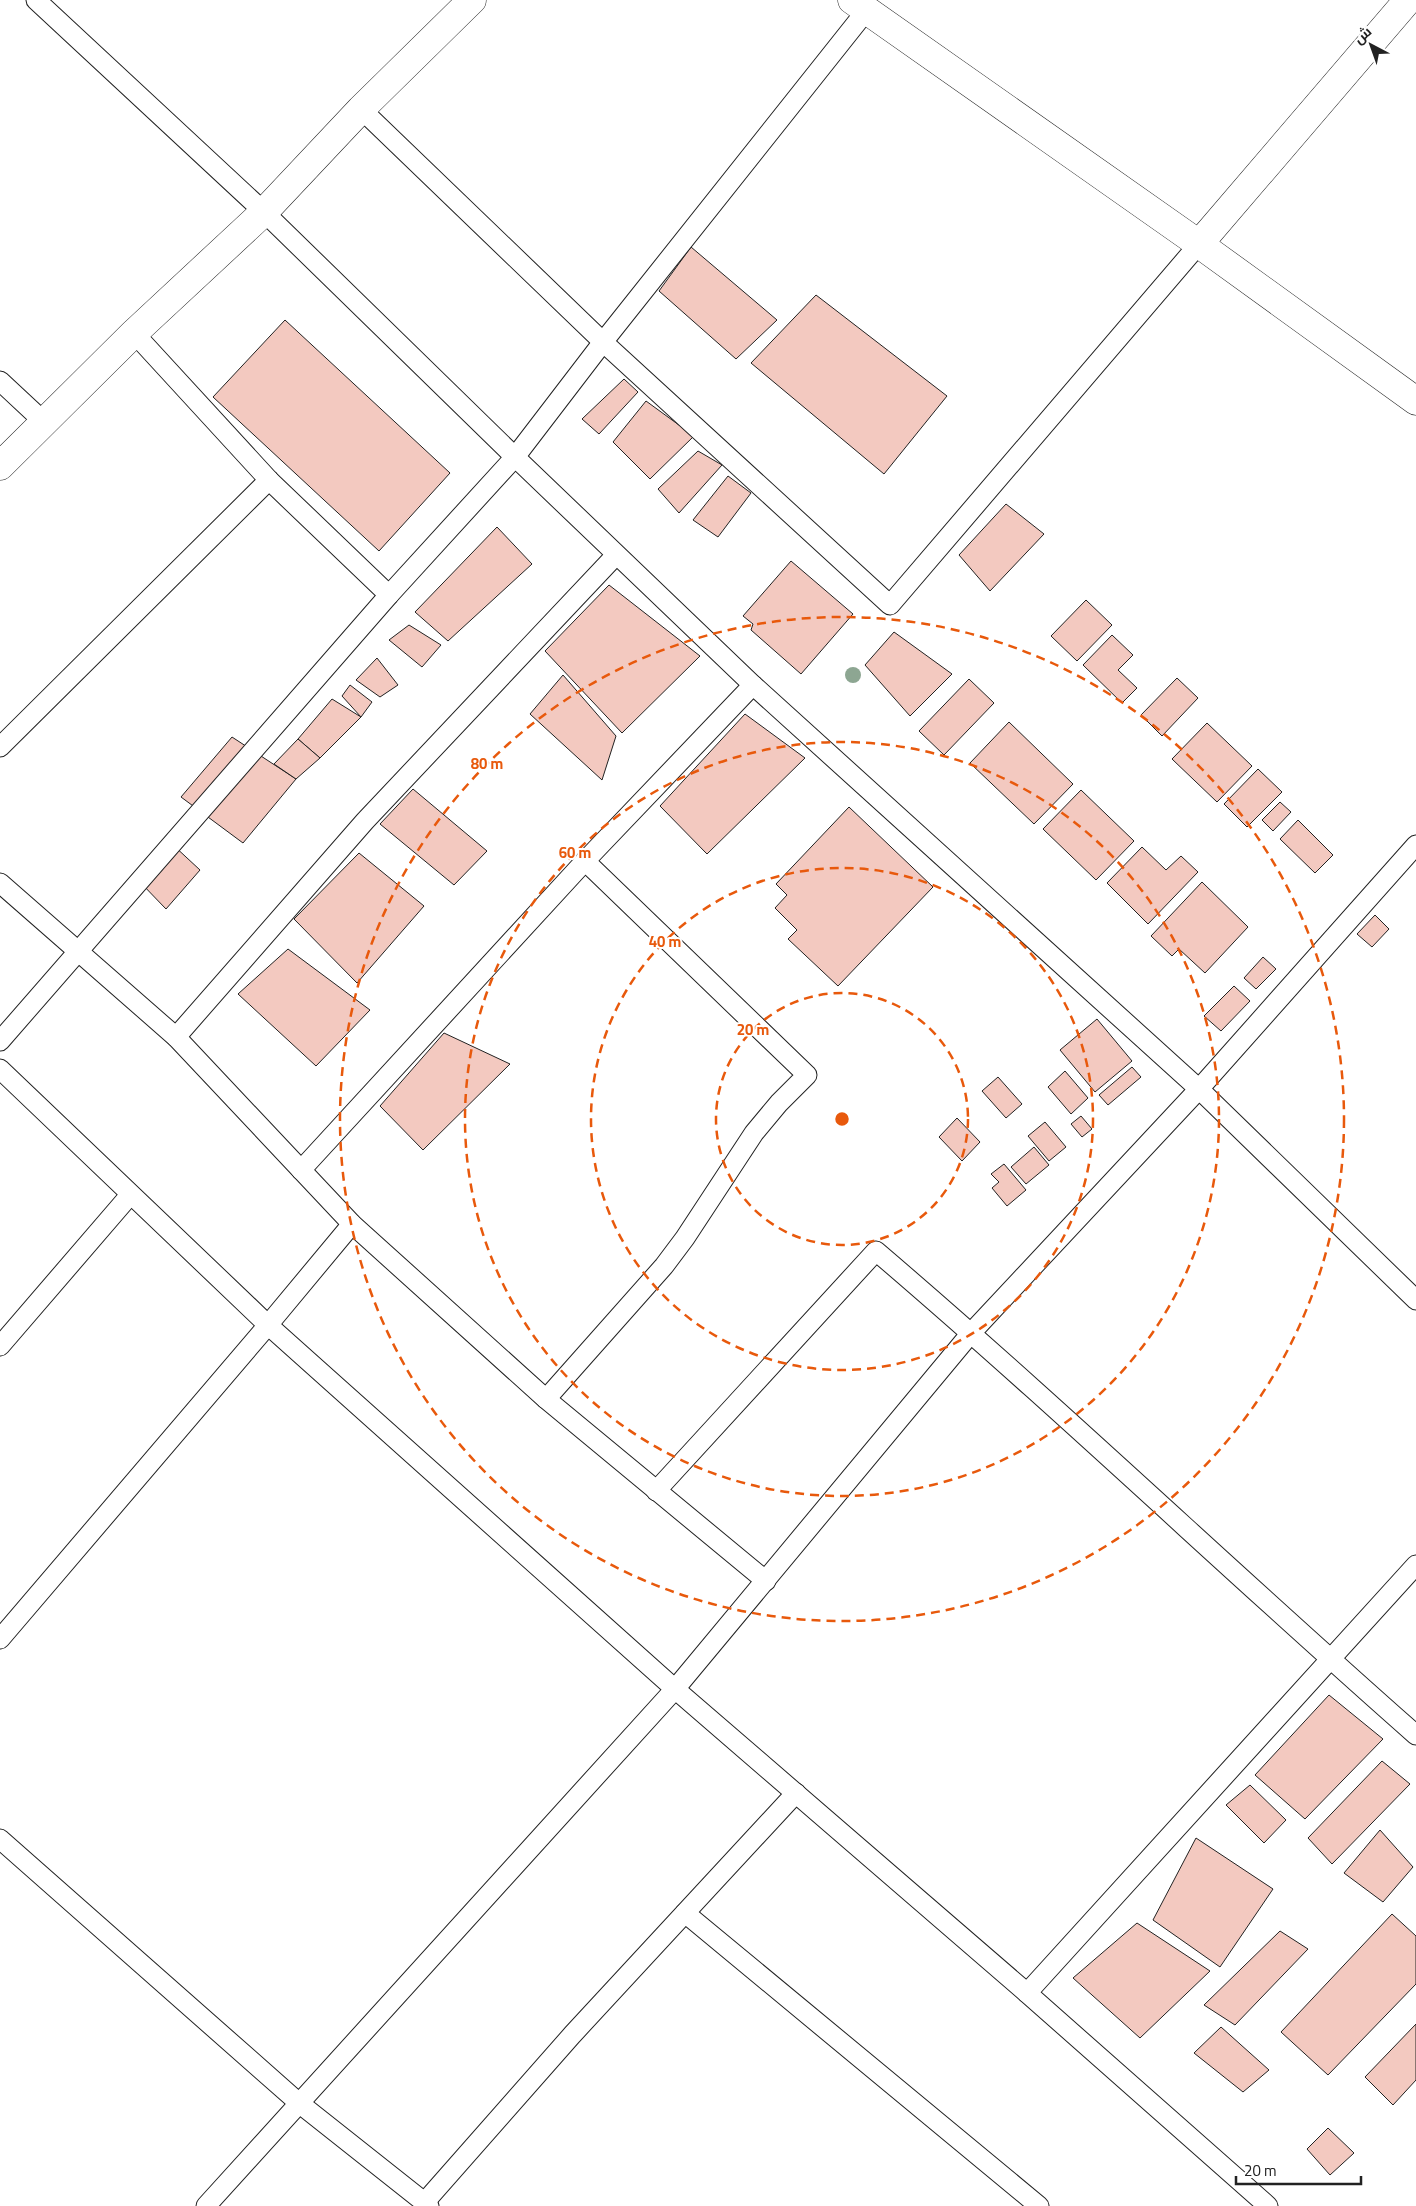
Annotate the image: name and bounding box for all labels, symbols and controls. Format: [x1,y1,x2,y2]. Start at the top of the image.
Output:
text: ش [1347,19,1378,51]
north arrow [1346,20,1396,70]
text: 80 m [471,749,503,778]
text: 60 m [559,838,591,867]
text: 40 m [649,927,681,956]
text: 20 m [737,1015,769,1044]
centre of rings [833,1110,851,1128]
scale bar [1236,2154,1361,2186]
text: 20 m [1244,2156,1277,2185]

